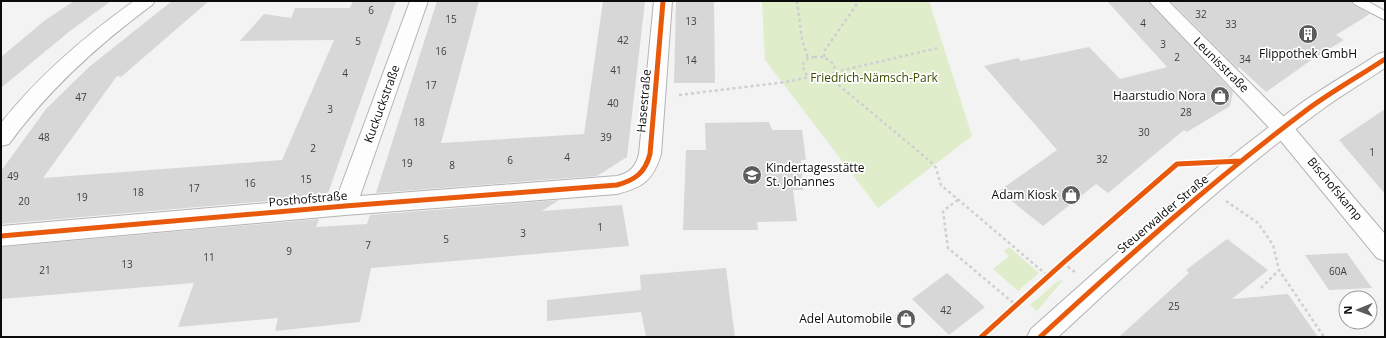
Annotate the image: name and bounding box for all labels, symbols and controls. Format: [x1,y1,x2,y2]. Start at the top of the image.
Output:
house number: 6 [368,3,374,17]
house number: 32 [1195,7,1207,21]
house number: 15 [445,12,457,26]
house number: 13 [685,14,697,28]
house number: 4 [1140,16,1146,30]
house number: 33 [1225,17,1237,31]
building icon: Flippothek GmbH [1297,23,1319,45]
house number: 42 [617,33,629,47]
street label: Leunisstraße [1190,33,1253,96]
house number: 5 [355,34,361,48]
house number: 3 [1160,37,1166,51]
house number: 16 [435,44,447,58]
place label: Flippothek GmbH [1259,45,1357,62]
house number: 2 [1174,50,1180,64]
house number: 34 [1239,52,1251,66]
house number: 14 [685,53,697,67]
street label: Kuckuckstraße [360,62,404,145]
house number: 41 [610,63,622,77]
house number: 4 [342,66,348,80]
street label: Hasestraße [632,68,655,133]
park label: Friedrich-Nämsch-Park [810,69,939,86]
house number: 17 [425,78,437,92]
shop icon: Haarstudio Nora [1209,85,1231,107]
place label: Haarstudio Nora [1113,87,1206,104]
house number: 47 [75,90,87,104]
house number: 40 [607,96,619,110]
house number: 3 [327,102,333,116]
house number: 28 [1180,105,1192,119]
house number: 18 [413,115,425,129]
house number: 30 [1138,125,1150,139]
house number: 48 [38,130,50,144]
house number: 39 [600,130,612,144]
house number: 2 [310,141,316,155]
house number: 1 [1369,145,1375,159]
house number: 4 [564,150,570,164]
house number: 32 [1096,152,1108,166]
house number: 6 [507,153,513,167]
street label: Bischofskamp [1304,153,1367,224]
house number: 19 [401,156,413,170]
house number: 8 [449,158,455,172]
place label: Kindertagesstätte St. Johannes [766,159,865,190]
school or university icon: Kindertagesstätte St. Johannes [741,164,763,186]
house number: 49 [7,169,19,183]
street label: Steuerwalder Straße [1113,170,1212,257]
house number: 15 [300,172,312,186]
house number: 16 [244,176,256,190]
house number: 17 [188,181,200,195]
shop icon: Adam Kiosk [1060,184,1082,206]
house number: 18 [132,185,144,199]
place label: Adam Kiosk [992,186,1058,203]
street label: Posthofstraße [268,187,348,210]
house number: 19 [76,190,88,204]
house number: 20 [18,194,30,208]
house number: 1 [597,220,603,234]
house number: 3 [520,226,526,240]
house number: 5 [443,232,449,246]
house number: 7 [365,238,371,252]
house number: 9 [286,244,292,258]
house number: 11 [203,250,215,264]
house number: 13 [121,257,133,271]
house number: 21 [39,263,51,277]
house number: 60A [1329,264,1348,278]
north arrow [1338,290,1378,330]
house number: 25 [1168,299,1180,313]
house number: 42 [940,303,952,317]
text: N [1340,306,1355,315]
shop icon: Adel Automobile [895,308,917,330]
place label: Adel Automobile [799,310,892,327]

